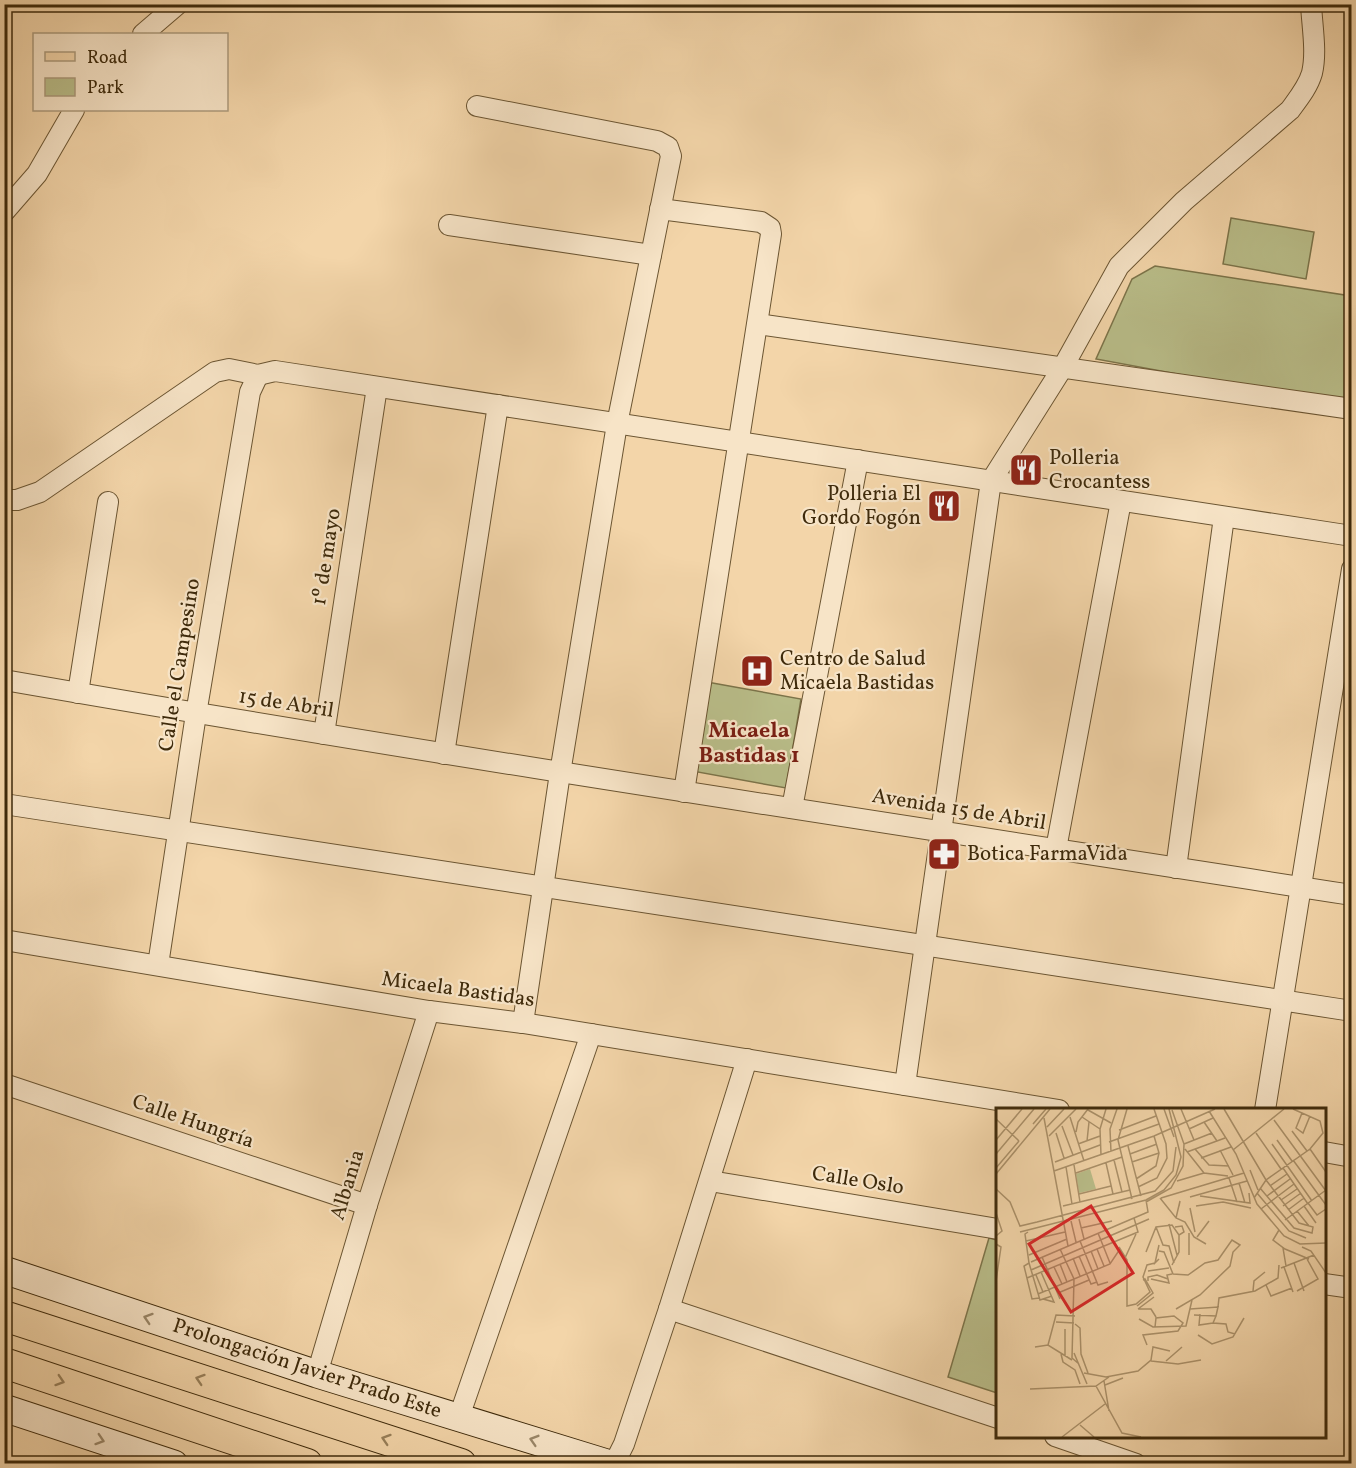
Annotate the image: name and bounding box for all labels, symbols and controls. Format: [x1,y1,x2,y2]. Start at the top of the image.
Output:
legend [33,33,228,111]
text: Road [87,46,128,71]
text: Park [87,76,124,101]
place label: Polleria Crocantess [1049,444,1150,497]
restaurant icon: Polleria Crocantess [1008,452,1044,488]
place label: Polleria El Gordo Fogón [802,480,921,533]
restaurant icon: Polleria El Gordo Fogón [926,488,962,524]
street label: 1º de mayo [305,506,349,608]
street label: Calle el Campesino [152,576,208,754]
place label: Centro de Salud Micaela Bastidas [780,645,934,698]
hospital icon: Centro de Salud Micaela Bastidas [739,653,775,689]
street label: 15 de Abril [236,682,336,726]
district label: Micaela Bastidas 1 [698,716,800,772]
street label: Avenida 15 de Abril [870,782,1048,838]
pharmacy icon: Botica FarmaVida [926,836,962,872]
place label: Botica FarmaVida [967,840,1128,869]
street label: Micaela Bastidas [380,965,536,1015]
street label: Calle Hungría [128,1088,258,1156]
inset map [996,1108,1326,1438]
street label: Albania [324,1146,372,1224]
street label: Calle Oslo [810,1159,906,1203]
one-way arrow [143,1312,154,1325]
street label: Prolongación Javier Prado Este [169,1312,445,1426]
one-way arrow [54,1374,65,1387]
one-way arrow [195,1374,206,1386]
one-way arrow [94,1432,105,1445]
one-way arrow [381,1434,392,1446]
one-way arrow [529,1435,540,1447]

